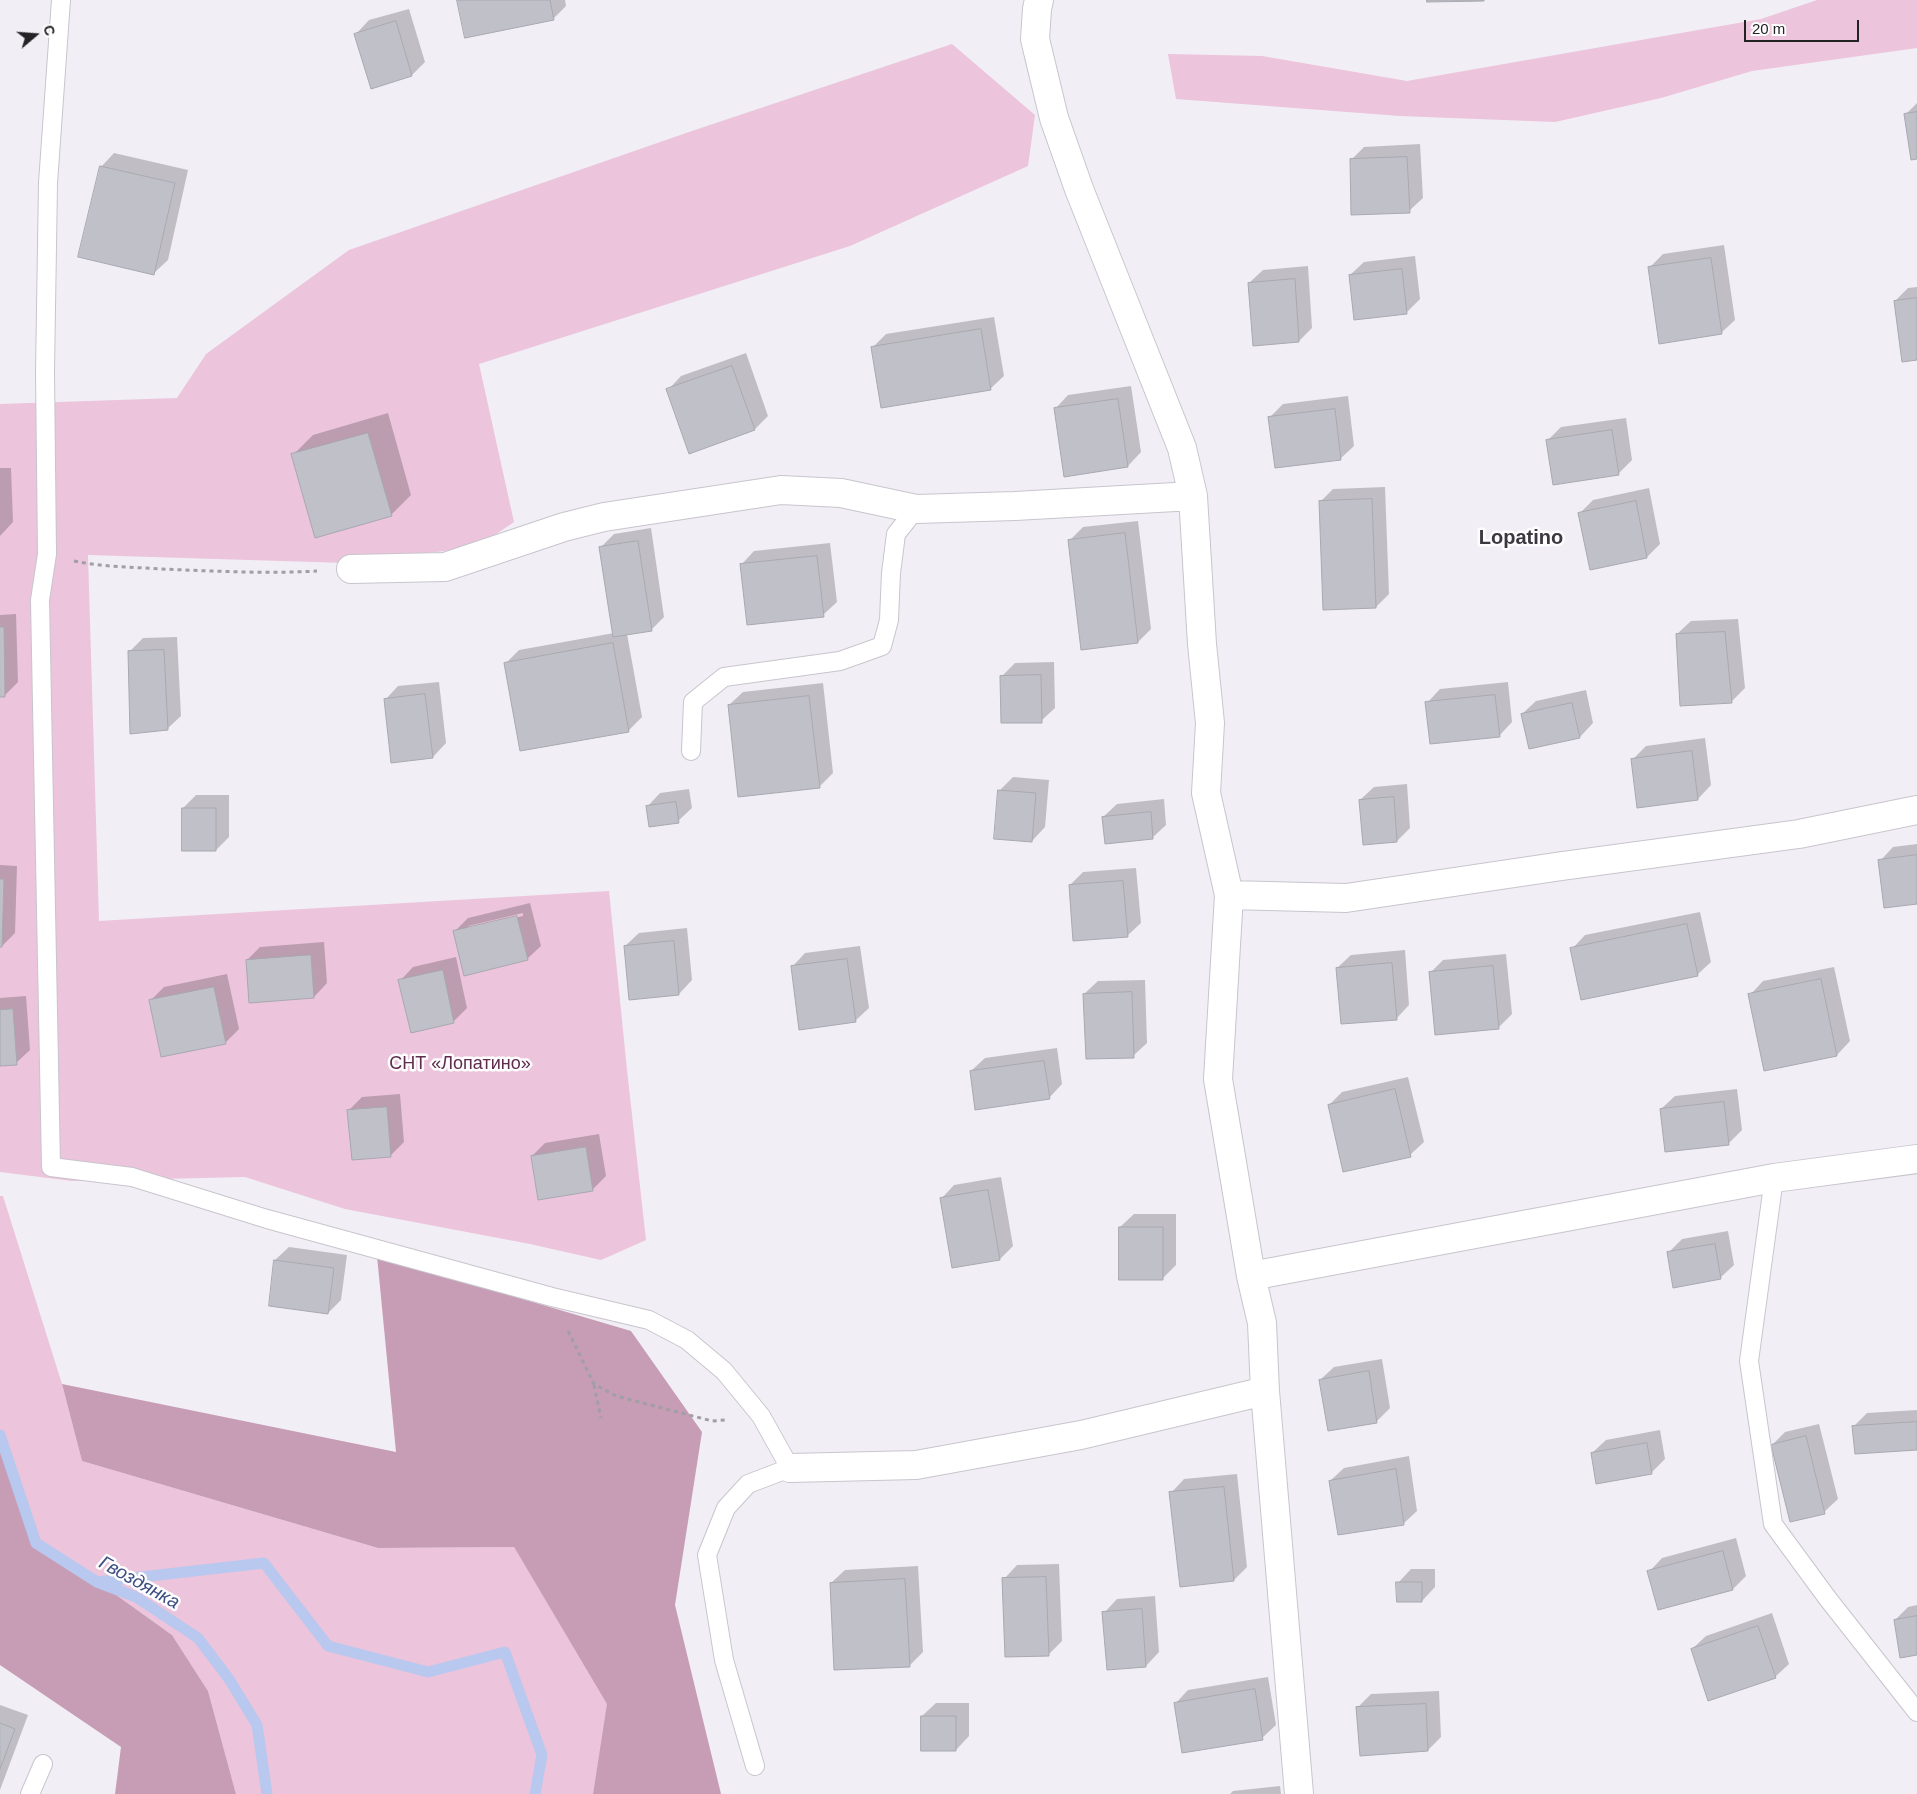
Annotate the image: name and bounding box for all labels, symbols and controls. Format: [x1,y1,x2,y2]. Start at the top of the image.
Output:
north arrow [10,10,60,60]
scale bar [1747,10,1862,42]
text: 20 m [1752,20,1785,37]
text: С [40,23,58,38]
district label: Lopatino [1479,526,1563,550]
park label: СНТ «Лопатино» [389,1053,531,1075]
water label: Гвоздянка [95,1552,183,1614]

